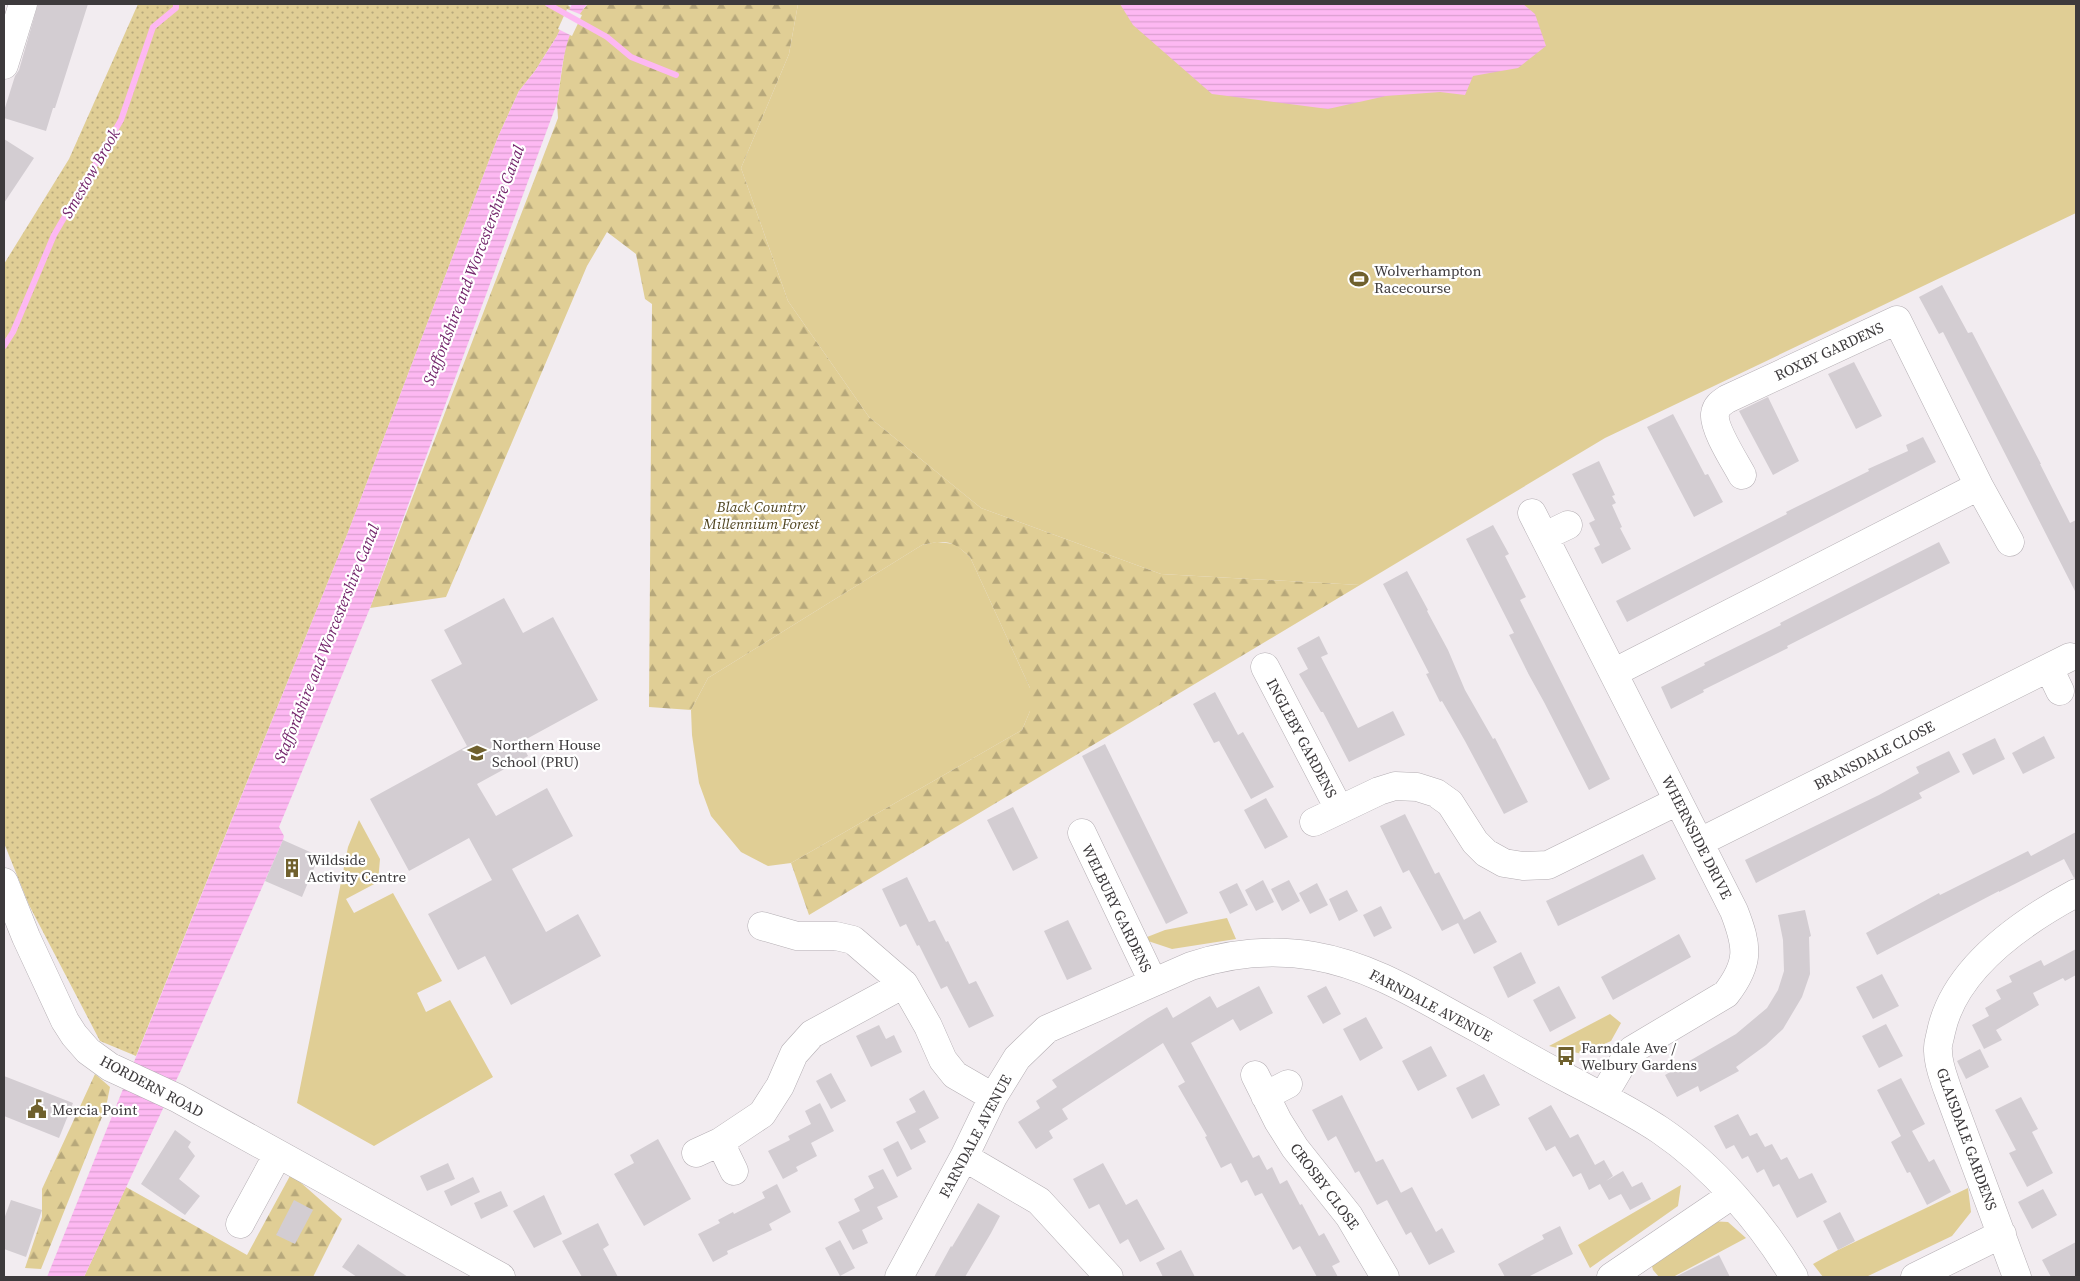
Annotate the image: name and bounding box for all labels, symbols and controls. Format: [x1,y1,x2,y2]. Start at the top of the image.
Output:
water label: Smestow Brook [55,124,125,222]
water label: Staffordshire and Worcestershire Canal [417,141,529,388]
place label: Wolverhampton Racecourse [1374,260,1482,298]
sports icon: Wolverhampton Racecourse [1348,268,1370,290]
street label: ROXBY GARDENS [1771,316,1887,385]
park label: Black Country Millennium Forest [702,496,820,534]
water label: Staffordshire and Worcestershire Canal [268,520,384,766]
street label: INGLEBY GARDENS [1262,674,1343,802]
street label: BRANSDALE CLOSE [1810,715,1938,795]
place label: Northern House School (PRU) [492,734,601,772]
school or university icon: Northern House School (PRU) [466,742,488,764]
street label: WHERNSIDE DRIVE [1657,771,1737,903]
street label: WELBURY GARDENS [1077,840,1157,976]
place label: Wildside Activity Centre [307,849,406,887]
building icon: Wildside Activity Centre [281,857,303,879]
street label: FARNDALE AVENUE [1366,964,1496,1046]
place label: Farndale Ave / Welbury Gardens [1581,1037,1697,1075]
bus stop icon: Farndale Ave / Welbury Gardens [1555,1045,1577,1067]
street label: HORDERN ROAD [96,1050,208,1122]
street label: GLAISDALE GARDENS [1931,1065,2003,1213]
street label: FARNDALE AVENUE [934,1071,1016,1201]
public building icon: Mercia Point [26,1098,48,1120]
place label: Mercia Point [52,1099,137,1120]
street label: CROSBY CLOSE [1285,1138,1365,1234]

